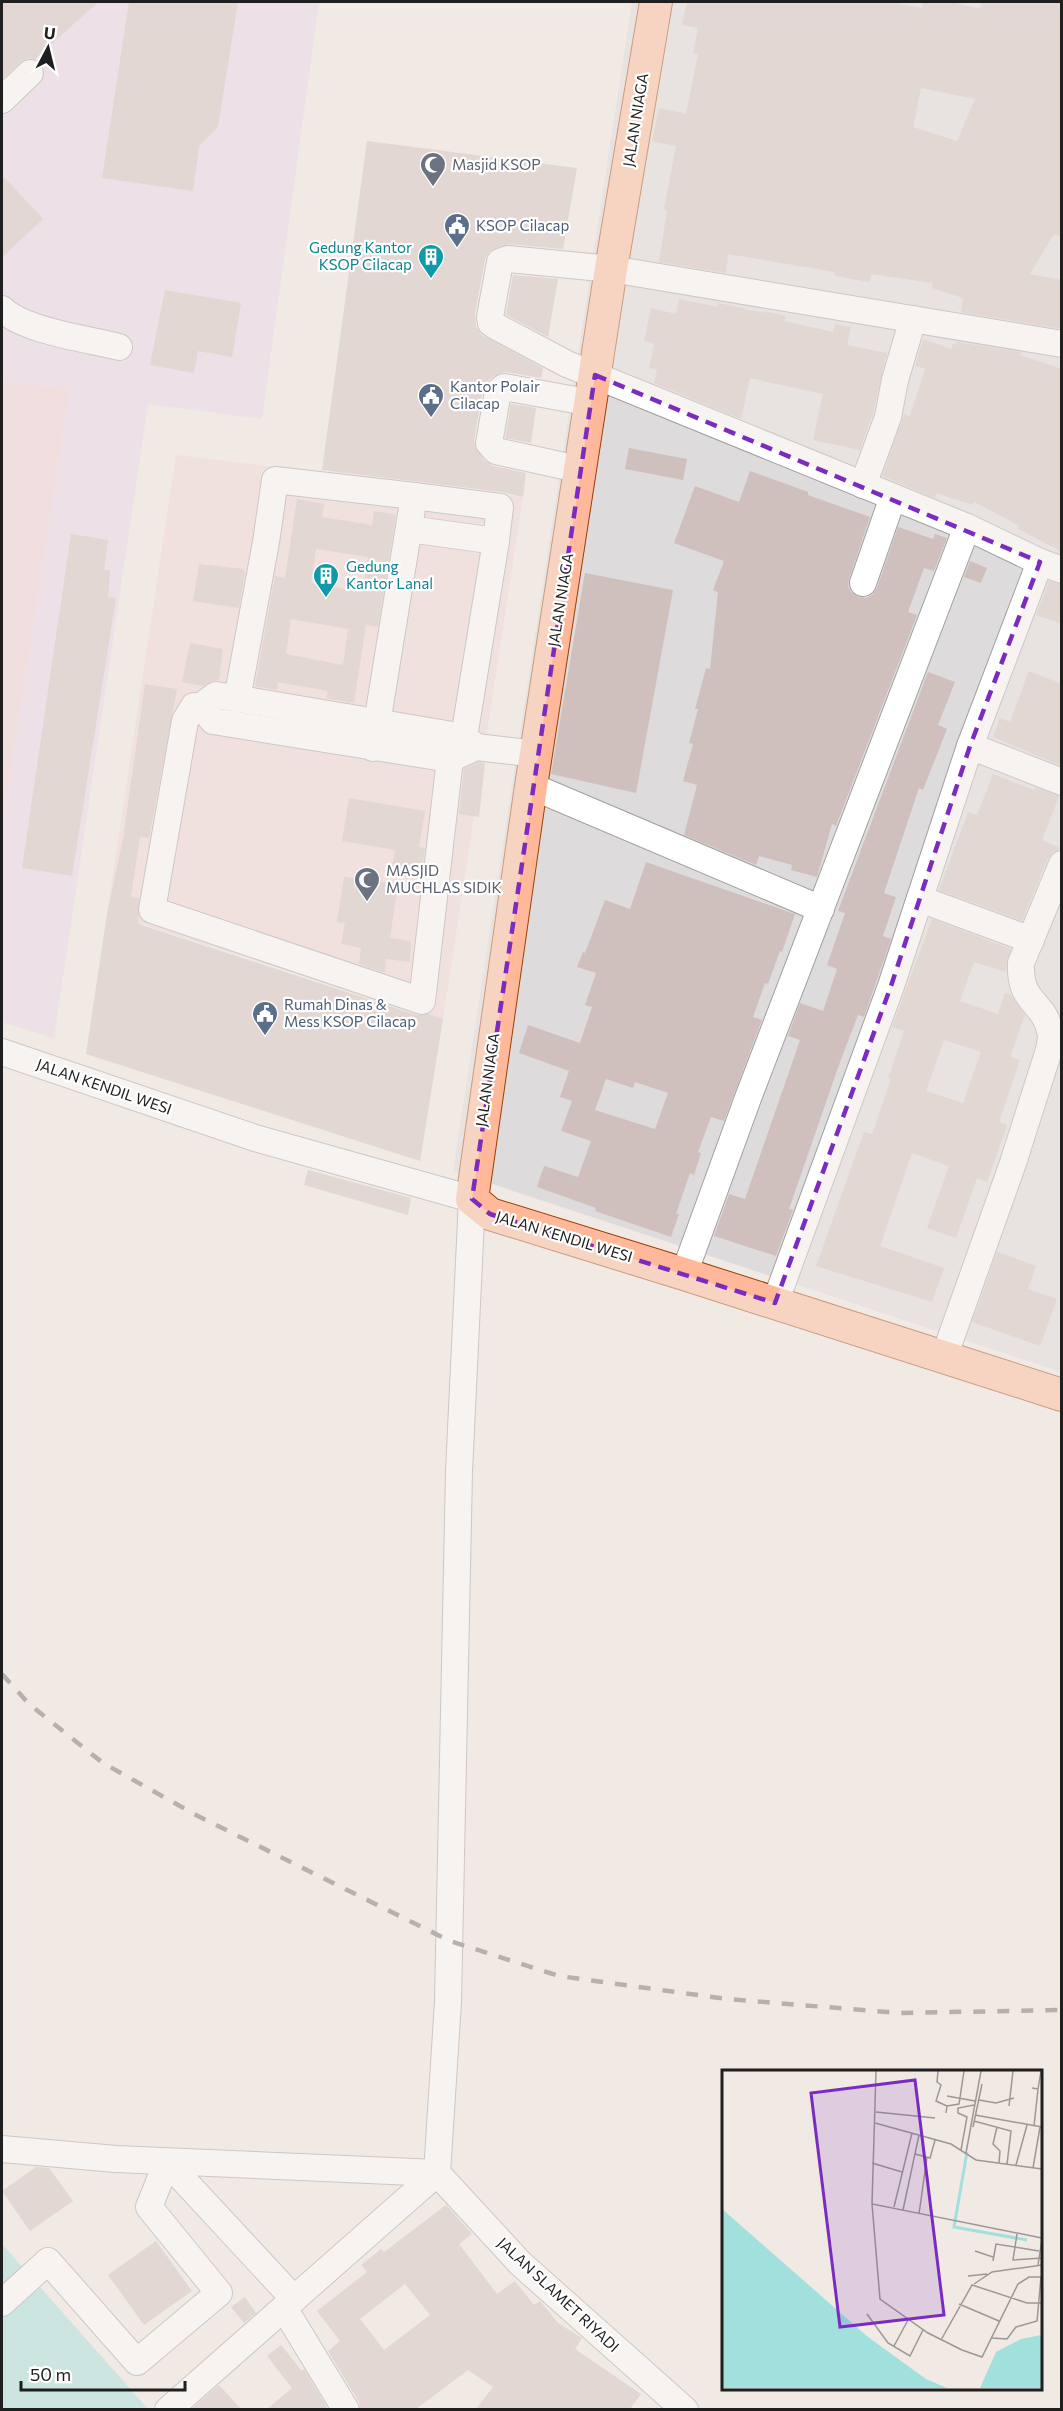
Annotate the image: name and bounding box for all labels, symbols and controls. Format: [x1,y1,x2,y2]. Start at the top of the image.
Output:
north arrow [18,18,78,78]
text: U [43,22,57,43]
street label: JALAN NIAGA [619,72,651,168]
mosque icon: Masjid KSOP [418,150,448,188]
place label: Masjid KSOP [452,155,541,173]
public building icon: KSOP Cilacap [442,211,472,249]
place label: KSOP Cilacap [476,216,569,234]
place label: Gedung Kantor KSOP Cilacap [309,238,412,273]
building icon: Gedung Kantor KSOP Cilacap [416,242,446,280]
place label: Kantor Polair Cilacap [450,377,540,412]
public building icon: Kantor Polair Cilacap [416,381,446,419]
street label: JALAN NIAGA [544,552,576,648]
place label: Gedung Kantor Lanal [346,557,433,592]
building icon: Gedung Kantor Lanal [311,561,341,599]
place label: MASJID MUCHLAS SIDIK [386,861,502,896]
mosque icon: MASJID MUCHLAS SIDIK [352,865,382,903]
place label: Rumah Dinas & Mess KSOP Cilacap [284,995,416,1030]
public building icon: Rumah Dinas & Mess KSOP Cilacap [250,999,280,1037]
street label: JALAN NIAGA [472,1032,503,1128]
street label: JALAN KENDIL WESI [34,1054,174,1118]
street label: JALAN KENDIL WESI [494,1207,635,1265]
inset map [722,2070,1042,2390]
street label: JALAN SLAMET RIYADI [494,2233,623,2355]
scale bar [21,2354,184,2392]
text: 50 m [30,2363,71,2385]

